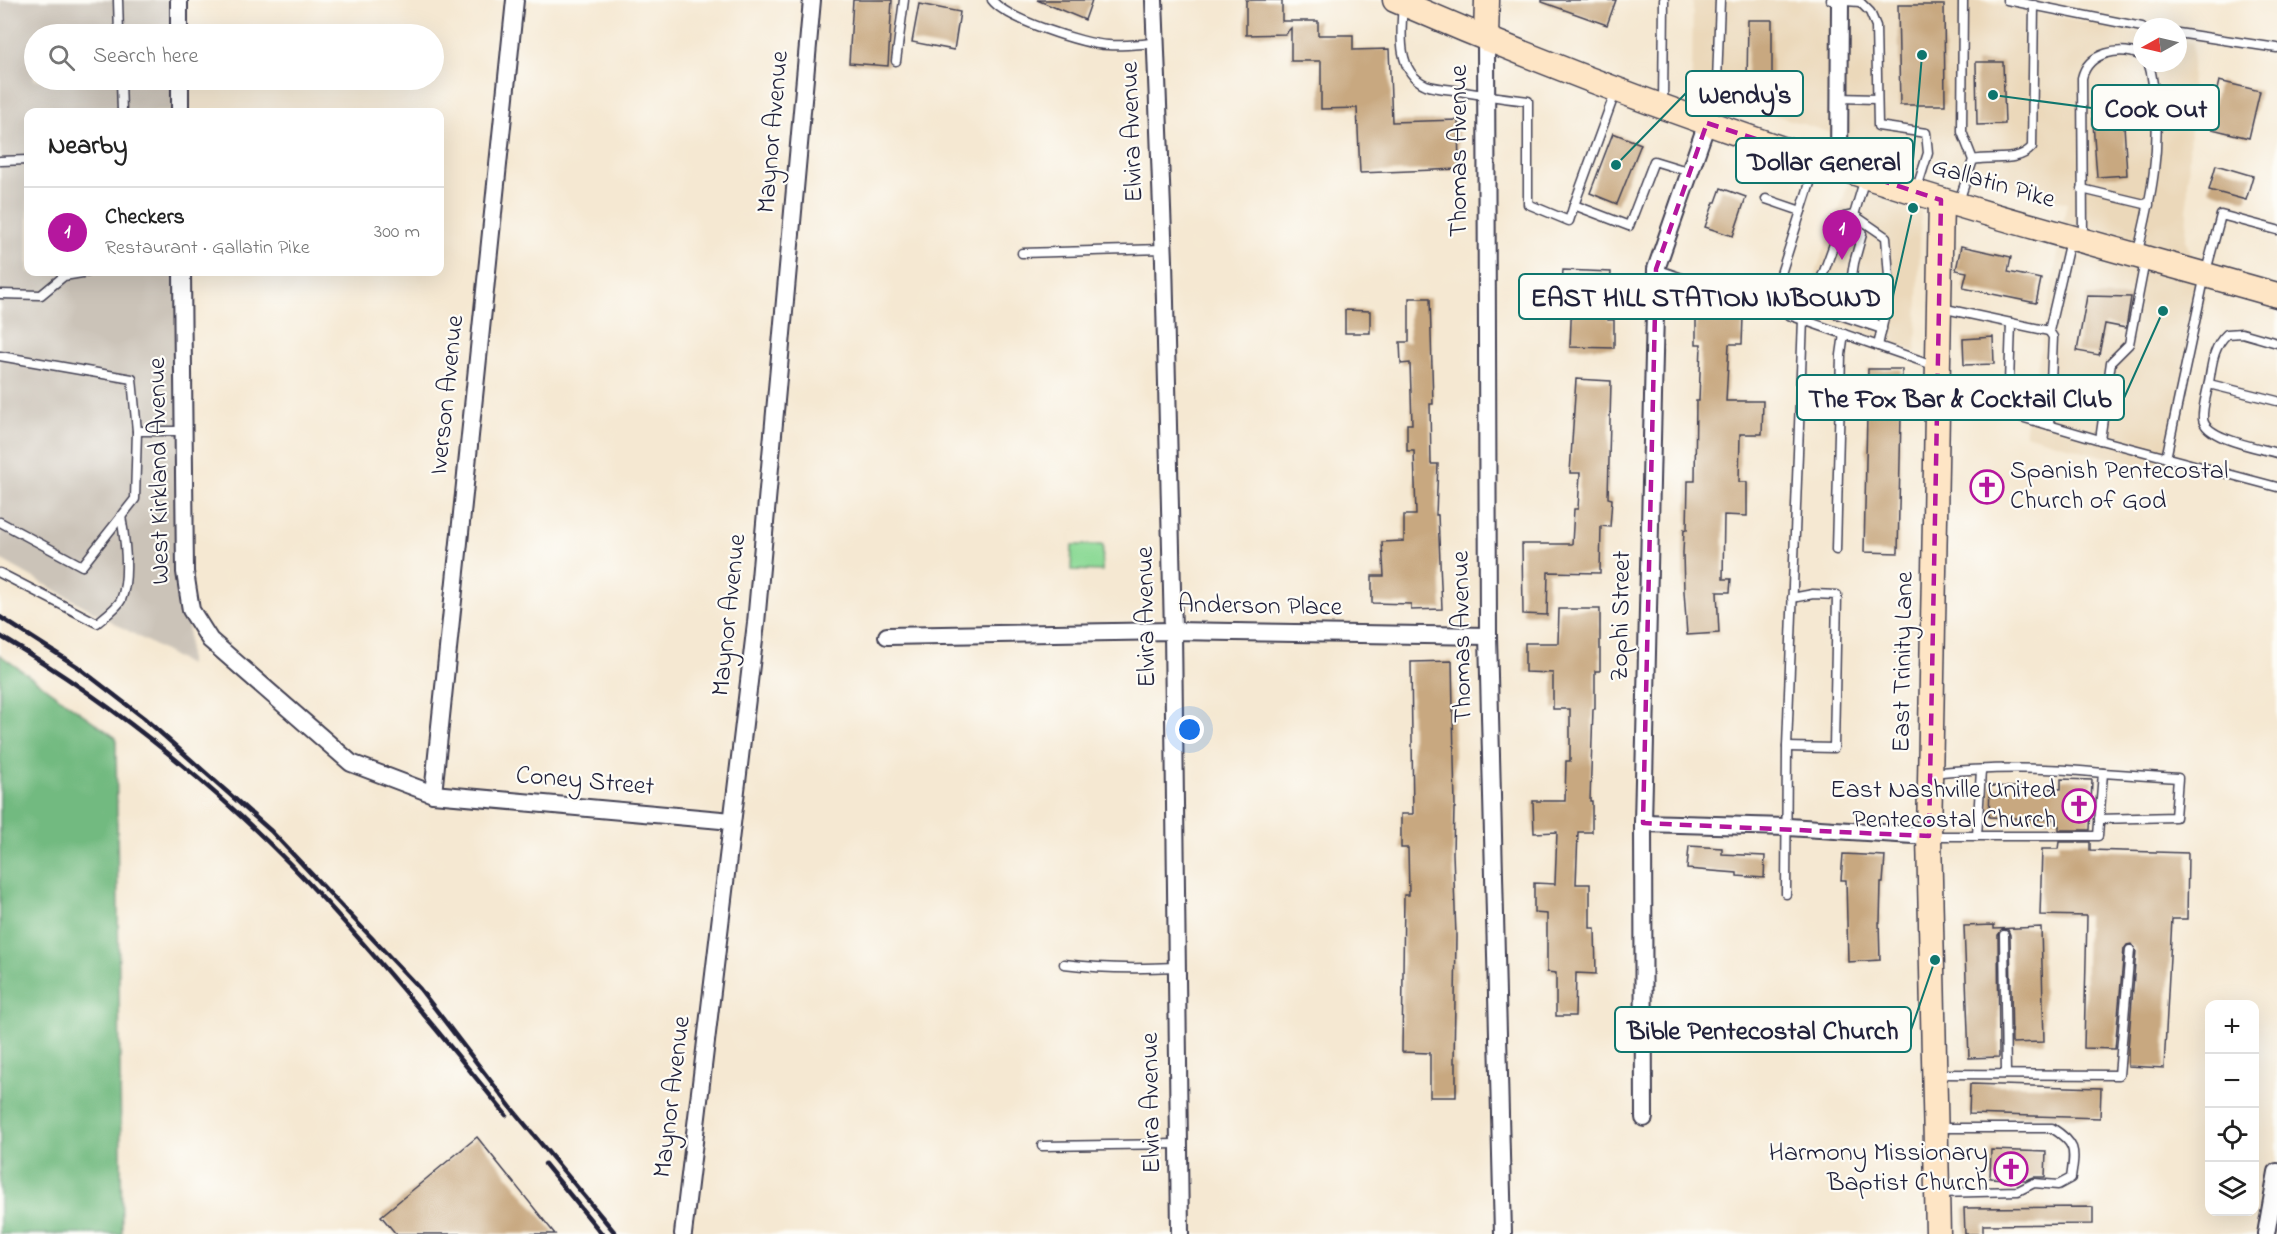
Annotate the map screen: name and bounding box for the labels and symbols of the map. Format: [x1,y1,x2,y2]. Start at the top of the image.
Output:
north arrow [2133,18,2187,72]
street label: Maynor Avenue [748,49,800,215]
street label: Elvira Avenue [1112,60,1154,203]
street label: Thomas Avenue [1441,64,1479,237]
callout: Wendy's [1686,71,1803,116]
text: Wendy's [1698,77,1792,116]
callout: Cook Out [2092,85,2219,130]
text: Cook Out [2105,91,2208,130]
callout: Dollar General [1736,138,1913,183]
text: Dollar General [1745,144,1901,183]
street label: Gallatin Pike [1927,148,2060,220]
pin: 1 [1822,210,1862,260]
callout: EAST HILL STATION INBOUND [1519,274,1893,319]
text: EAST HILL STATION INBOUND [1531,280,1881,319]
street label: Iverson Avenue [421,313,475,477]
street label: West Kirkland Avenue [139,357,181,585]
callout: The Fox Bar & Cocktail Club [1797,375,2124,420]
text: The Fox Bar & Cocktail Club [1808,381,2112,420]
place label: Spanish Pentecostal Church of God [2010,453,2228,521]
church icon: Spanish Pentecostal Church of God [1969,469,2005,505]
street label: Maynor Avenue [703,532,757,698]
street label: Elvira Avenue [1127,546,1167,688]
street label: Thomas Avenue [1442,550,1484,724]
street label: Zophi Street [1602,550,1642,682]
street label: East Trinity Lane [1883,571,1925,753]
street label: Anderson Place [1178,587,1343,627]
your location [1175,715,1204,744]
street label: Coney Street [514,757,656,807]
place label: East Nashville United Pentecostal Church [1830,772,2056,840]
church icon: East Nashville United Pentecostal Church [2061,788,2097,824]
callout: Bible Pentecostal Church [1615,1007,1911,1052]
street label: Maynor Avenue [644,1013,702,1180]
text: Bible Pentecostal Church [1625,1013,1899,1052]
street label: Elvira Avenue [1132,1032,1172,1174]
place label: Harmony Missionary Baptist Church [1769,1135,1988,1203]
church icon: Harmony Missionary Baptist Church [1993,1151,2029,1187]

